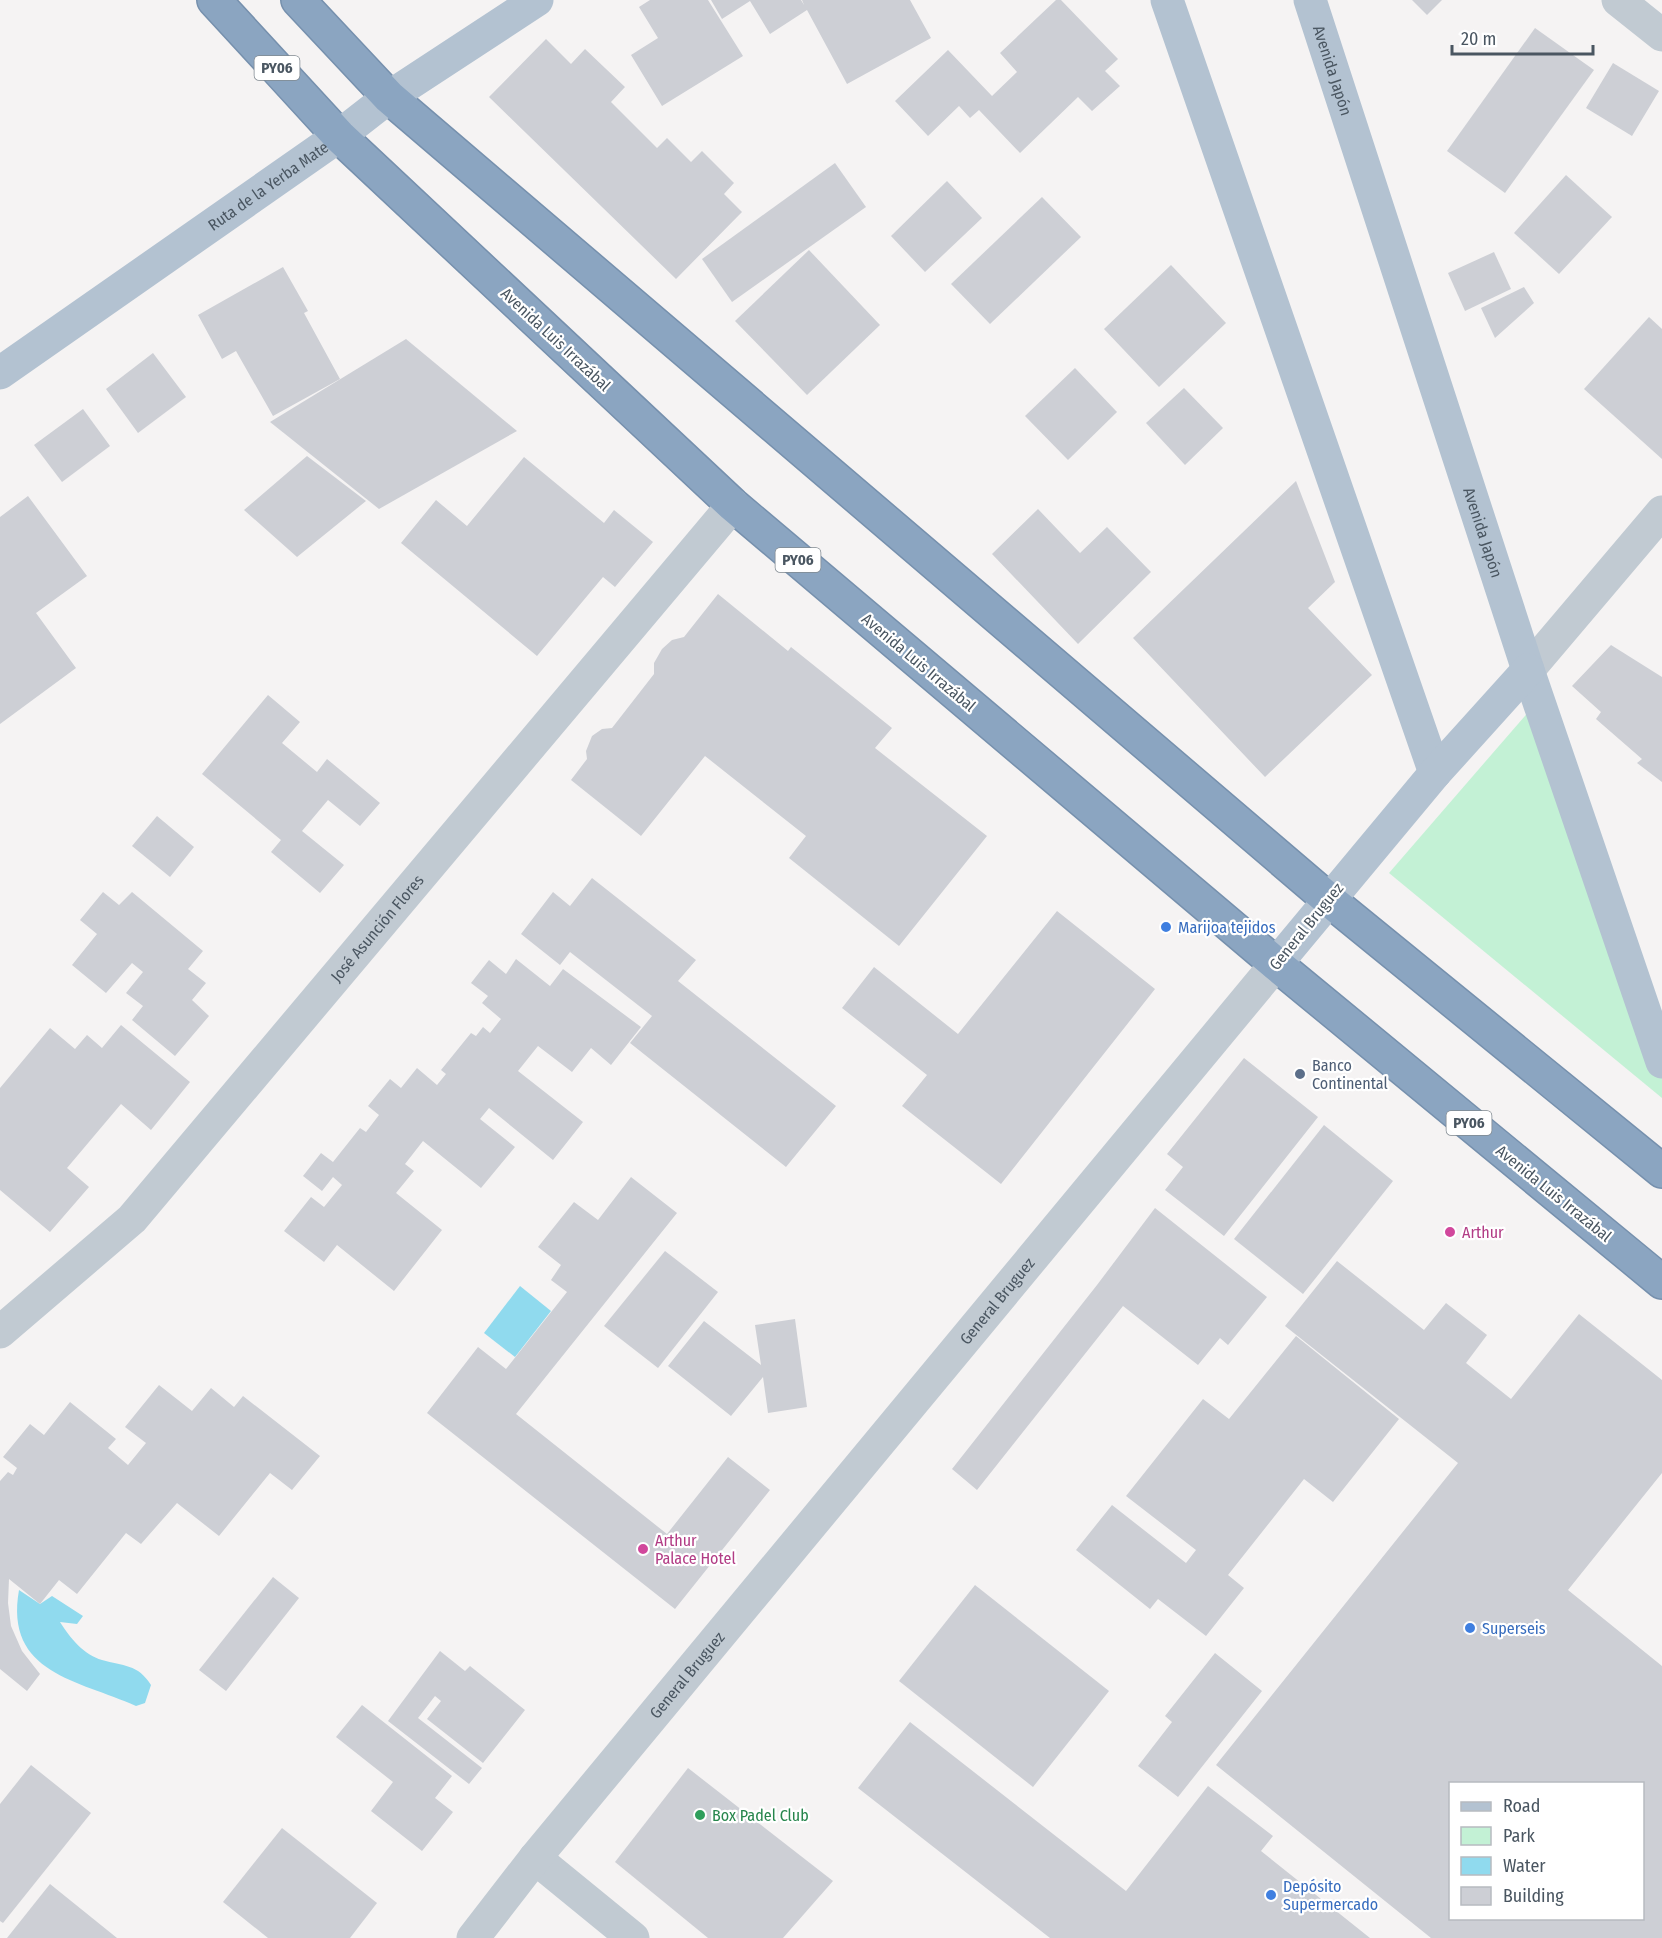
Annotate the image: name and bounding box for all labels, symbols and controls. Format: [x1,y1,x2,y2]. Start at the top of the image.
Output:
scale bar [1452,18,1593,56]
street label: Avenida Japón [1309,23,1356,118]
text: 20 m [1461,28,1496,50]
road number: PY06 [254,56,300,80]
street label: Ruta de la Yerba Mate [204,137,332,235]
street label: Avenida Luis Irrazábal [497,284,614,395]
street label: Avenida Japón [1459,485,1506,580]
road number: PY06 [776,548,820,572]
street label: Avenida Luis Irrazábal [858,609,979,716]
street label: José Asunción Flores [327,871,428,986]
street label: General Bruguez [1265,879,1347,974]
place label: Marijoa tejidos [1178,918,1276,937]
marker: Marijoa tejidos [1159,920,1173,934]
place label: Banco Continental [1312,1056,1388,1093]
marker: Banco Continental [1293,1067,1307,1081]
road number: PY06 [1446,1111,1492,1135]
street label: Avenida Luis Irrazábal [1492,1141,1615,1246]
place label: Arthur [1462,1223,1504,1242]
marker: Arthur [1443,1225,1457,1239]
street label: General Bruguez [956,1254,1039,1348]
place label: Arthur Palace Hotel [655,1531,736,1568]
marker: Arthur Palace Hotel [636,1542,650,1556]
place label: Superseis [1482,1619,1546,1638]
marker: Superseis [1463,1621,1477,1635]
street label: General Bruguez [646,1628,729,1722]
legend [1449,1782,1644,1920]
text: Road [1503,1795,1540,1817]
place label: Box Padel Club [712,1806,809,1825]
marker: Box Padel Club [693,1808,707,1822]
text: Park [1503,1825,1536,1847]
text: Water [1503,1855,1546,1877]
place label: Depósito Supermercado [1283,1877,1378,1914]
text: Building [1503,1885,1564,1907]
marker: Depósito Supermercado [1264,1888,1278,1902]

